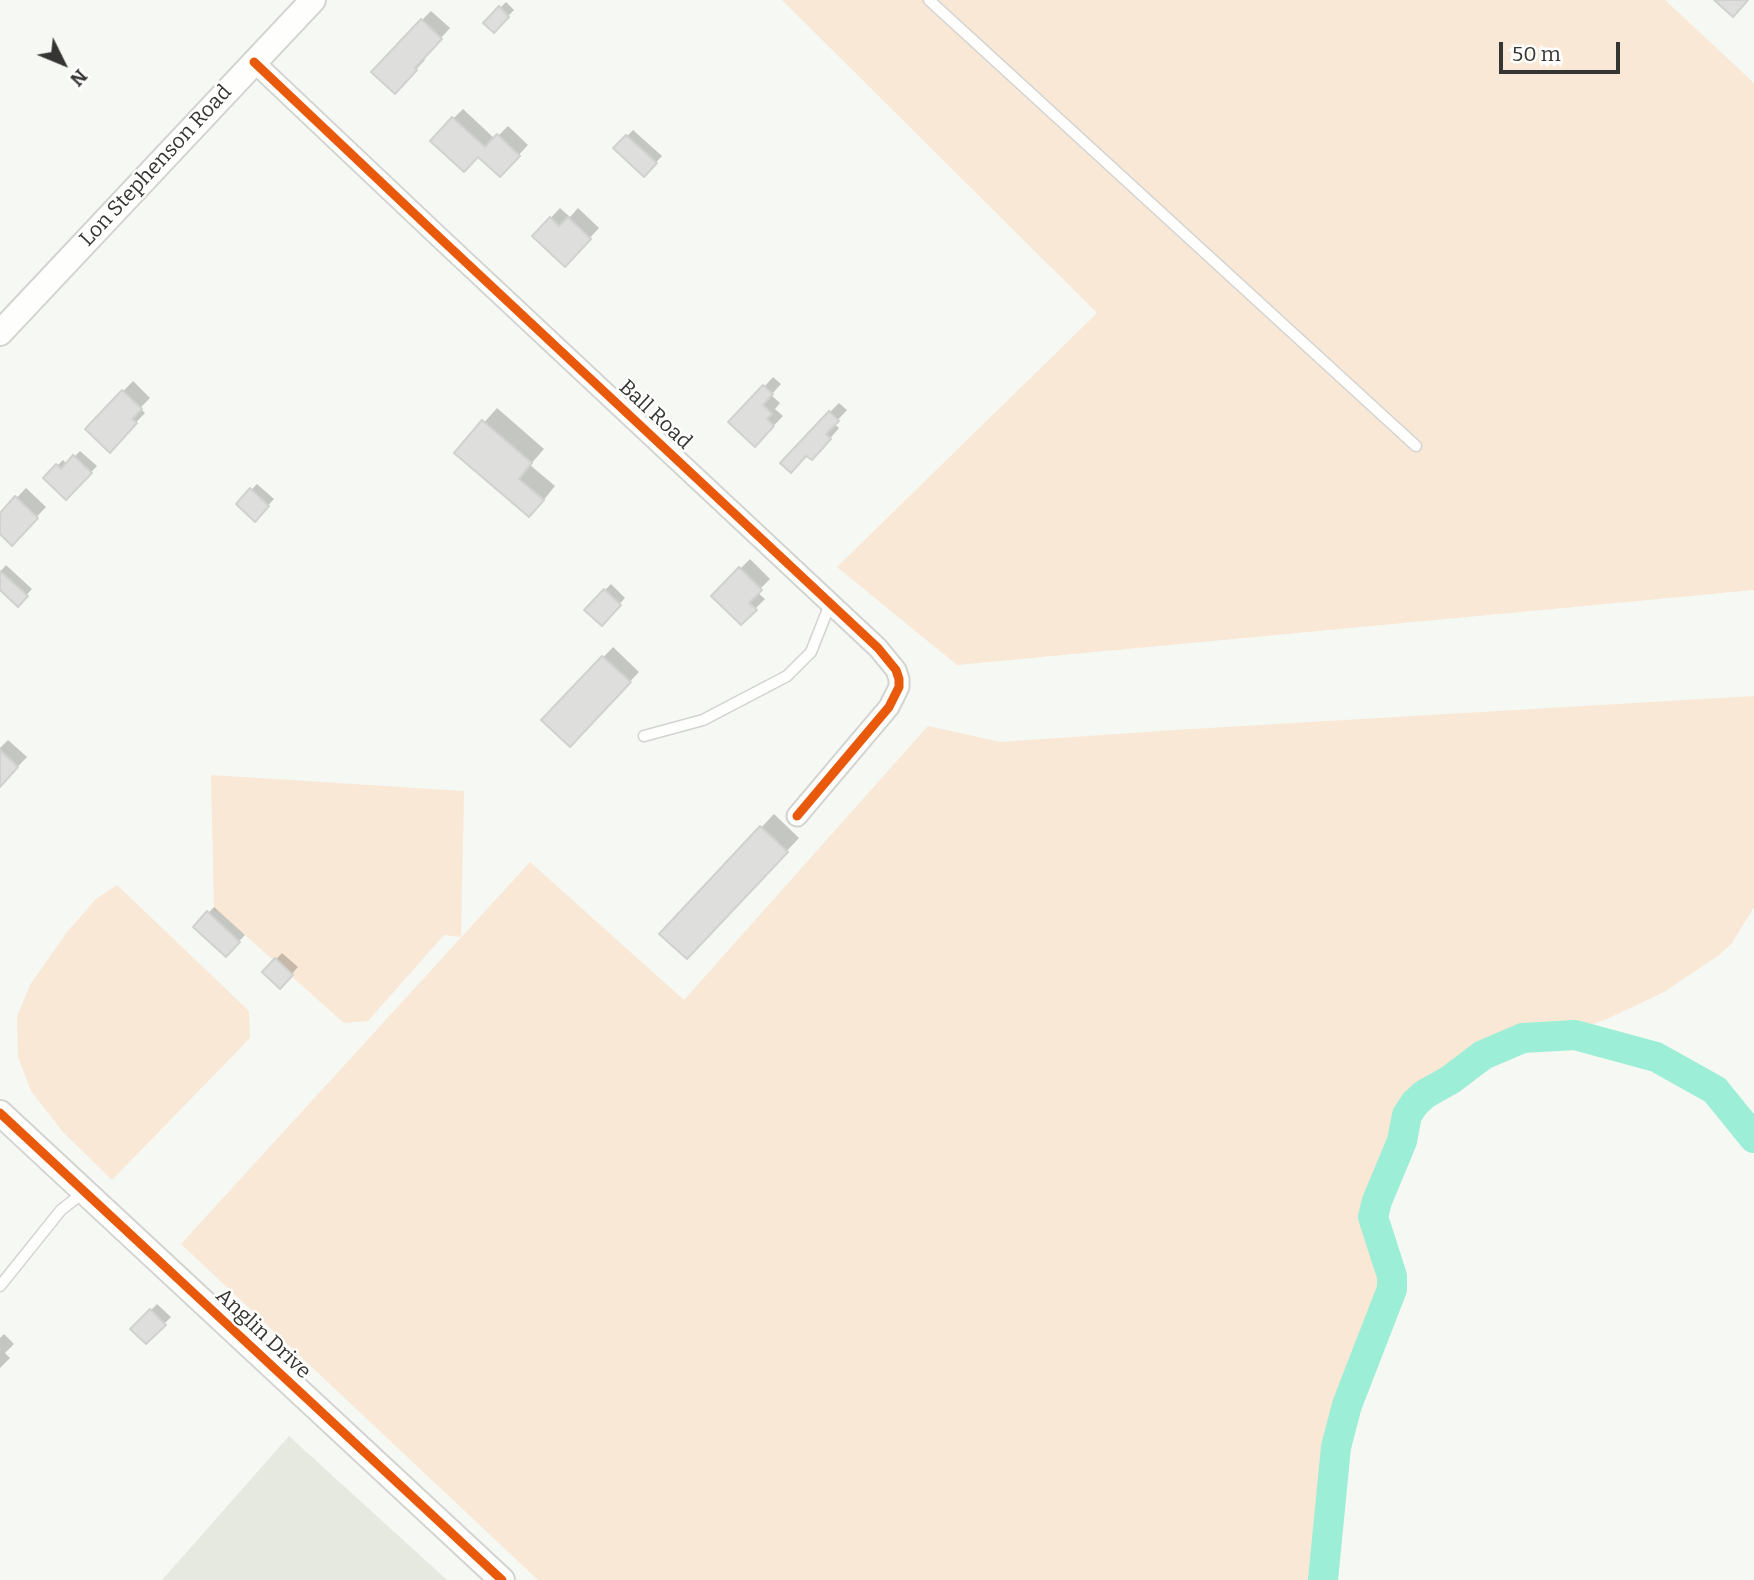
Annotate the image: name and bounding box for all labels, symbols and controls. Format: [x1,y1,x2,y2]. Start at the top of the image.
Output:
north arrow [28,28,98,98]
scale bar [1502,28,1623,72]
text: 50 m [1512,41,1561,67]
text: N [65,64,92,91]
street label: Lon Stephenson Road [75,80,237,252]
street label: Ball Road [613,375,697,455]
street label: Anglin Drive [210,1284,316,1384]

